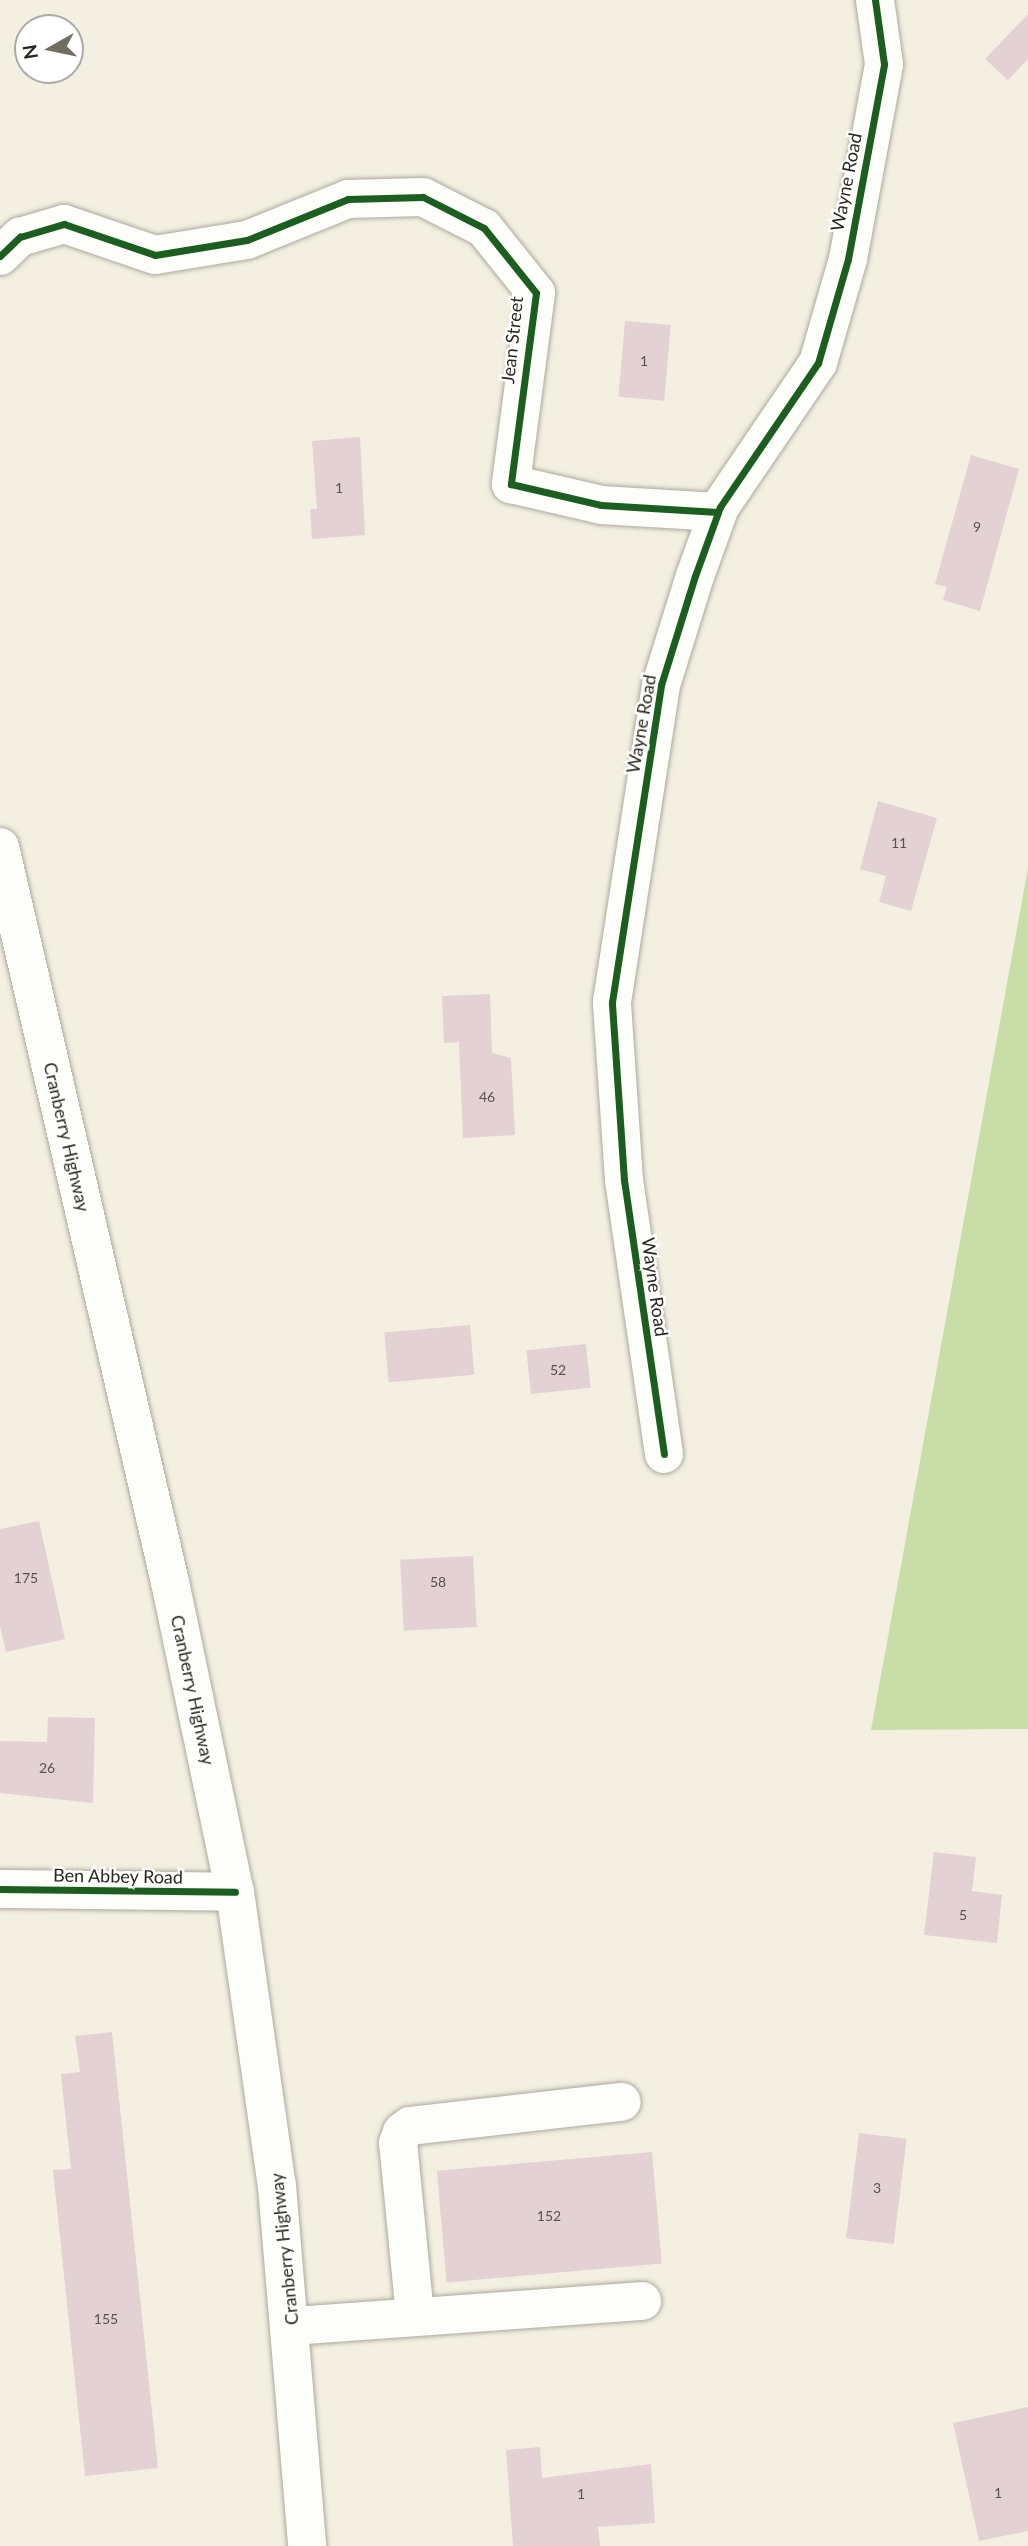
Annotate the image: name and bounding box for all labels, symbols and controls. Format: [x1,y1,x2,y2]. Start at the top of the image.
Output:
north arrow [14,14,84,84]
text: N [17,43,42,61]
street label: Wayne Road [826,131,866,233]
street label: Jean Street [497,295,527,385]
house number: 1 [640,353,648,369]
house number: 1 [335,480,343,496]
house number: 9 [973,519,981,535]
street label: Wayne Road [622,673,660,775]
house number: 11 [891,835,907,851]
street label: Cranberry Highway [39,1060,95,1214]
house number: 46 [479,1089,495,1105]
street label: Wayne Road [637,1236,673,1338]
house number: 52 [550,1362,566,1378]
house number: 175 [14,1570,38,1586]
house number: 58 [430,1574,446,1590]
street label: Cranberry Highway [167,1613,219,1767]
house number: 26 [39,1760,55,1776]
street label: Ben Abbey Road [52,1864,184,1888]
house number: 5 [959,1907,967,1923]
street label: Cranberry Highway [265,2172,303,2326]
house number: 3 [873,2180,881,2196]
house number: 152 [537,2208,561,2224]
house number: 155 [94,2311,118,2327]
house number: 1 [994,2485,1002,2501]
house number: 1 [577,2486,585,2502]

